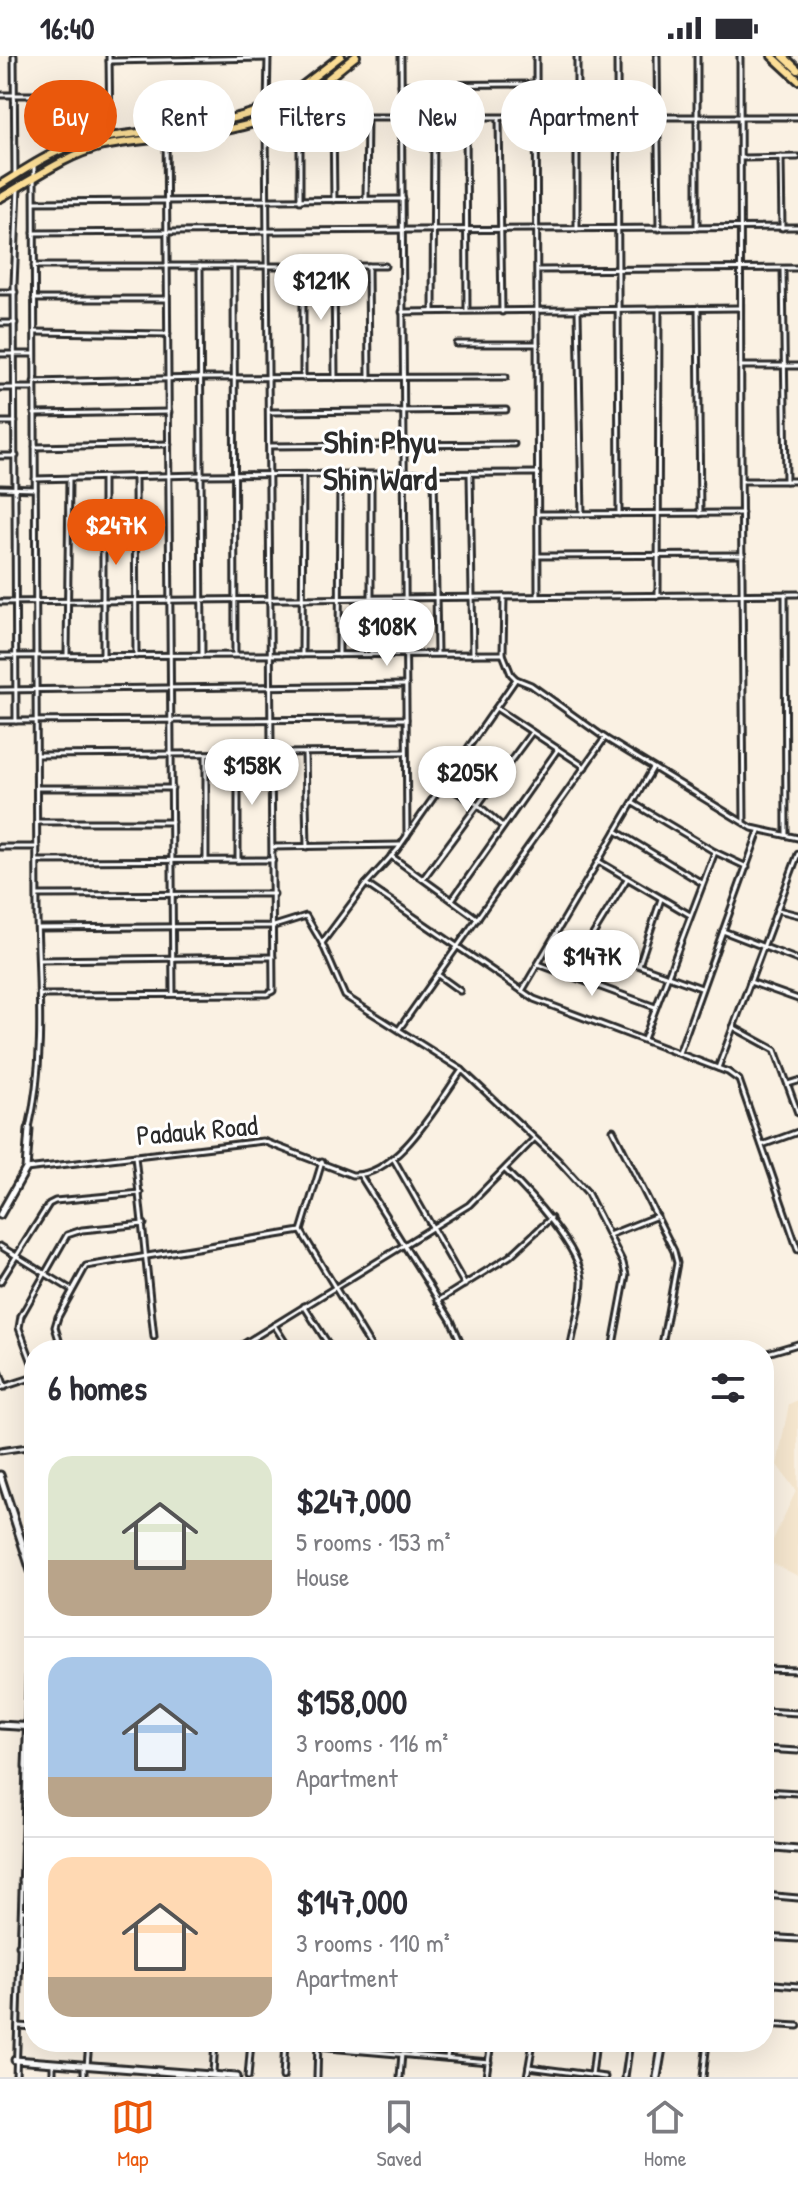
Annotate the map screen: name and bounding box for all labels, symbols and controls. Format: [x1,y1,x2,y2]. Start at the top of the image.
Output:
text: 16:40 [40,8,95,48]
chip: Buy [24,80,117,152]
chip: Rent [133,80,235,152]
chip: Filters [251,80,374,152]
chip: New [390,80,485,152]
chip: Apartment [501,80,667,152]
pin: $121K [265,254,377,322]
text: $121K [292,262,350,297]
district label: Shin Phyu Shin Ward [323,420,438,500]
pin: $247K [60,499,172,567]
text: $247K [85,507,147,542]
pin: $108K [331,600,443,668]
text: $108K [357,608,417,643]
pin: $158K [196,739,308,807]
pin: $205K [411,746,523,814]
text: $158K [223,747,281,782]
text: $205K [436,754,498,789]
pin: $147K [536,930,648,998]
text: $147K [563,938,621,973]
street label: Padauk Road [135,1106,259,1154]
text: 6 homes [48,1365,147,1411]
icon: filters [706,1366,750,1410]
text: $247,000 [296,1478,411,1524]
icon: home [112,1488,208,1584]
text: 5 rooms · 153 m² [296,1524,451,1559]
text: House [296,1559,349,1594]
text: $158,000 [296,1679,407,1725]
icon: home [112,1689,208,1785]
text: 3 rooms · 116 m² [296,1725,448,1760]
text: Apartment [296,1760,398,1795]
text: $147,000 [296,1879,408,1925]
icon: home [112,1889,208,1985]
text: 3 rooms · 110 m² [296,1925,450,1960]
text: Apartment [296,1960,398,1995]
tab: Map [111,2095,155,2173]
tab: Saved [377,2095,421,2173]
tab: Home [643,2095,687,2173]

